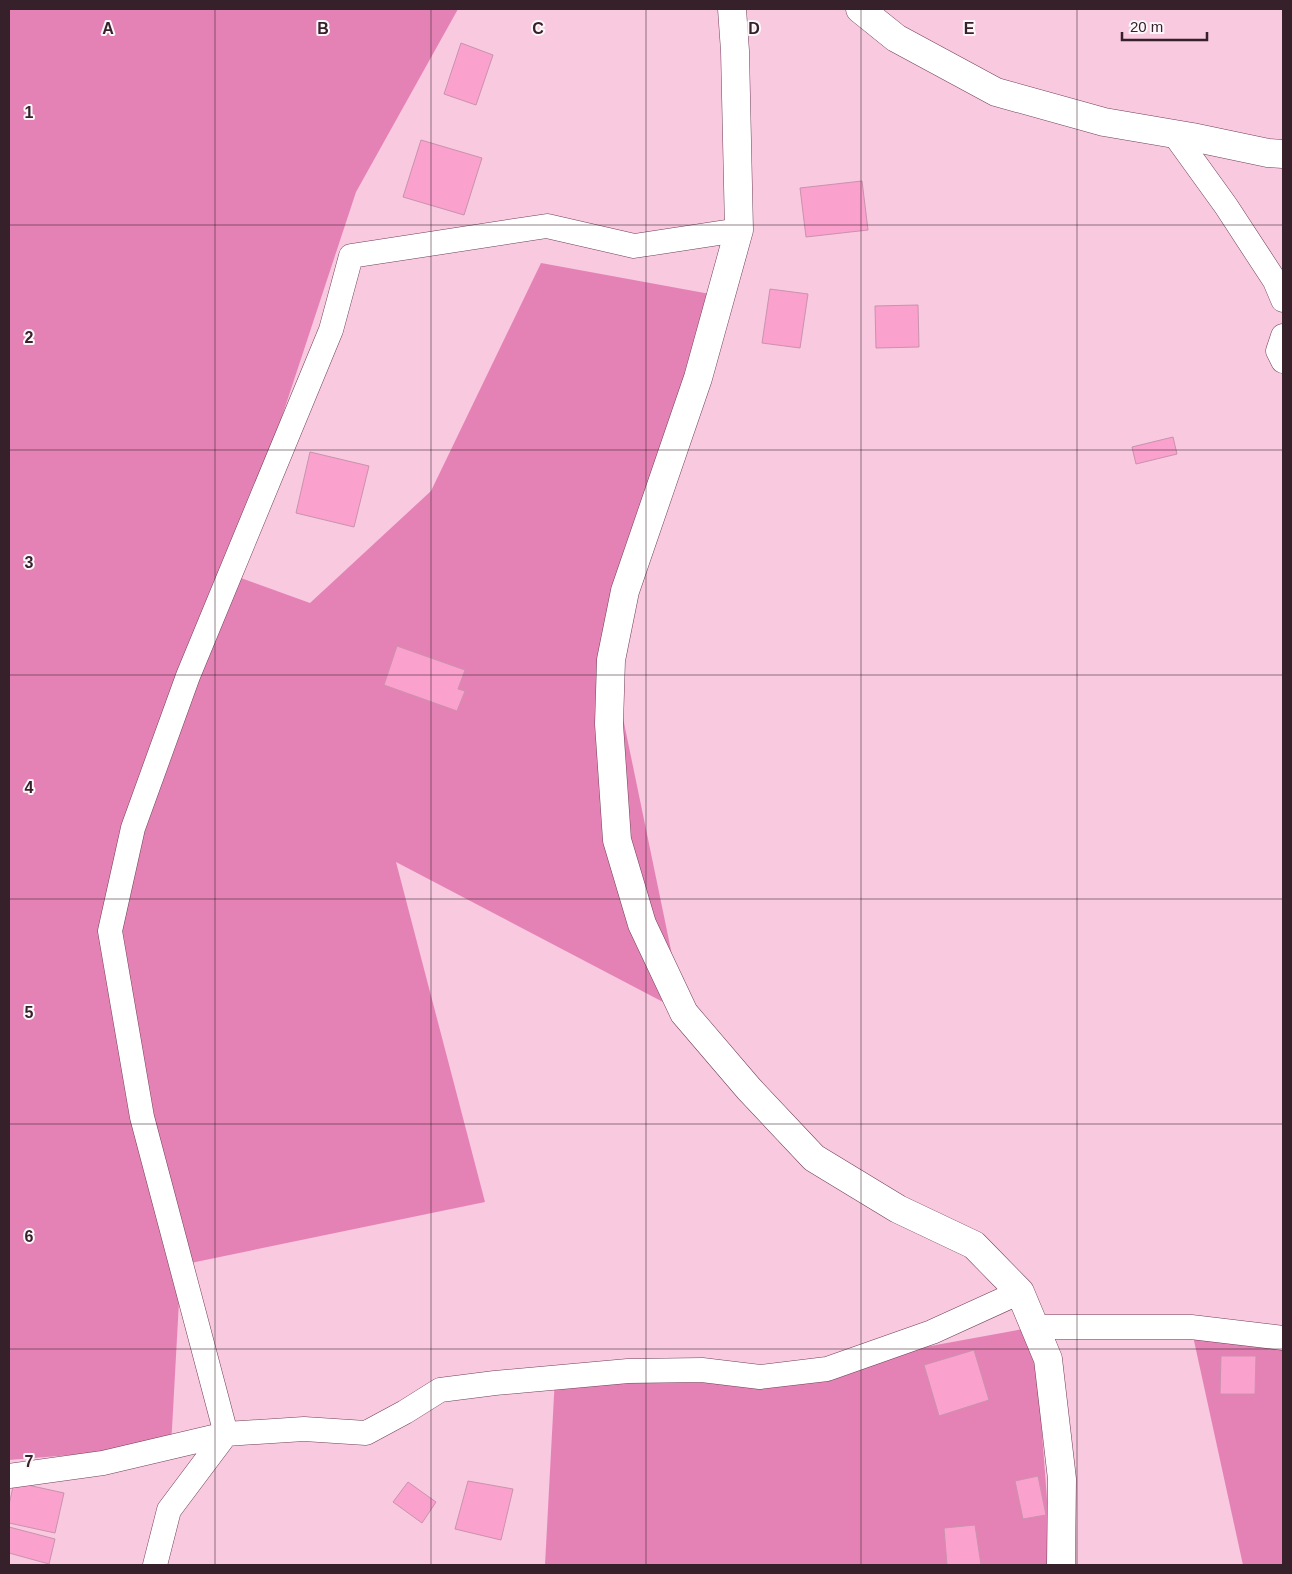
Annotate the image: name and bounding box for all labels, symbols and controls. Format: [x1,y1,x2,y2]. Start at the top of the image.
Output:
scale bar [1122,10,1207,42]
text: 20 m [1130,18,1163,35]
text: A [102,20,114,37]
text: B [317,20,329,37]
text: C [532,20,544,37]
text: D [748,20,760,37]
text: E [964,20,975,37]
text: 1 [25,104,34,121]
text: 2 [25,329,34,346]
text: 3 [25,554,34,571]
text: 4 [25,779,34,796]
text: 5 [25,1004,34,1021]
text: 6 [25,1228,34,1245]
text: 7 [25,1453,34,1470]

